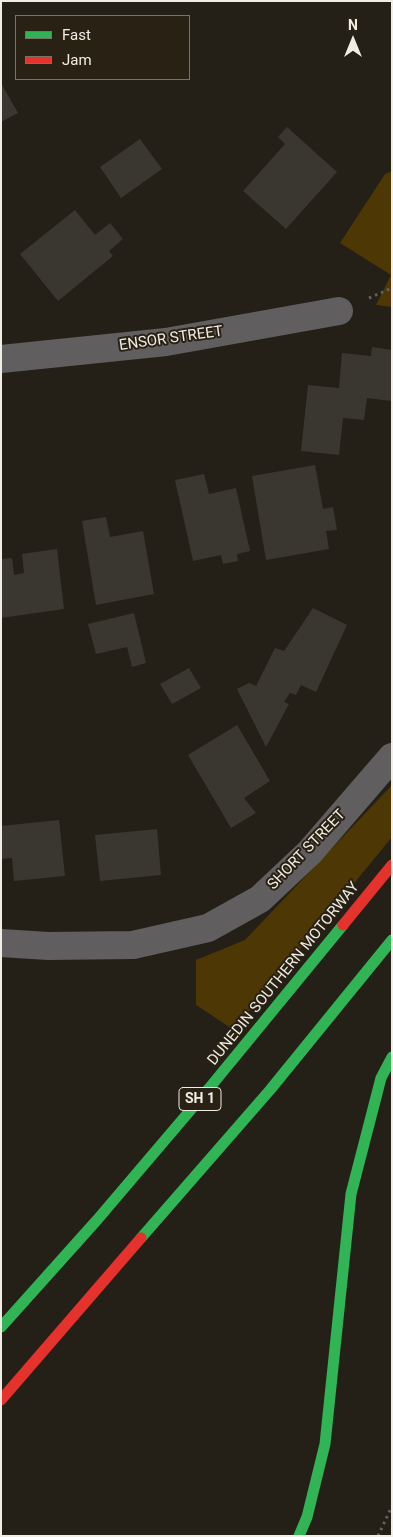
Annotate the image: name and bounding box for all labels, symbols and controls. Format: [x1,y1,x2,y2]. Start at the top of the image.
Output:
legend [15,15,190,80]
north arrow [328,15,378,65]
text: N [348,17,358,33]
text: Fast [62,26,91,44]
text: Jam [62,51,92,69]
street label: ENSOR STREET [118,323,224,355]
street label: SHORT STREET [264,806,350,894]
street label: DUNEDIN SOUTHERN MOTORWAY [204,879,364,1069]
road number: SH 1 [179,1088,221,1110]

